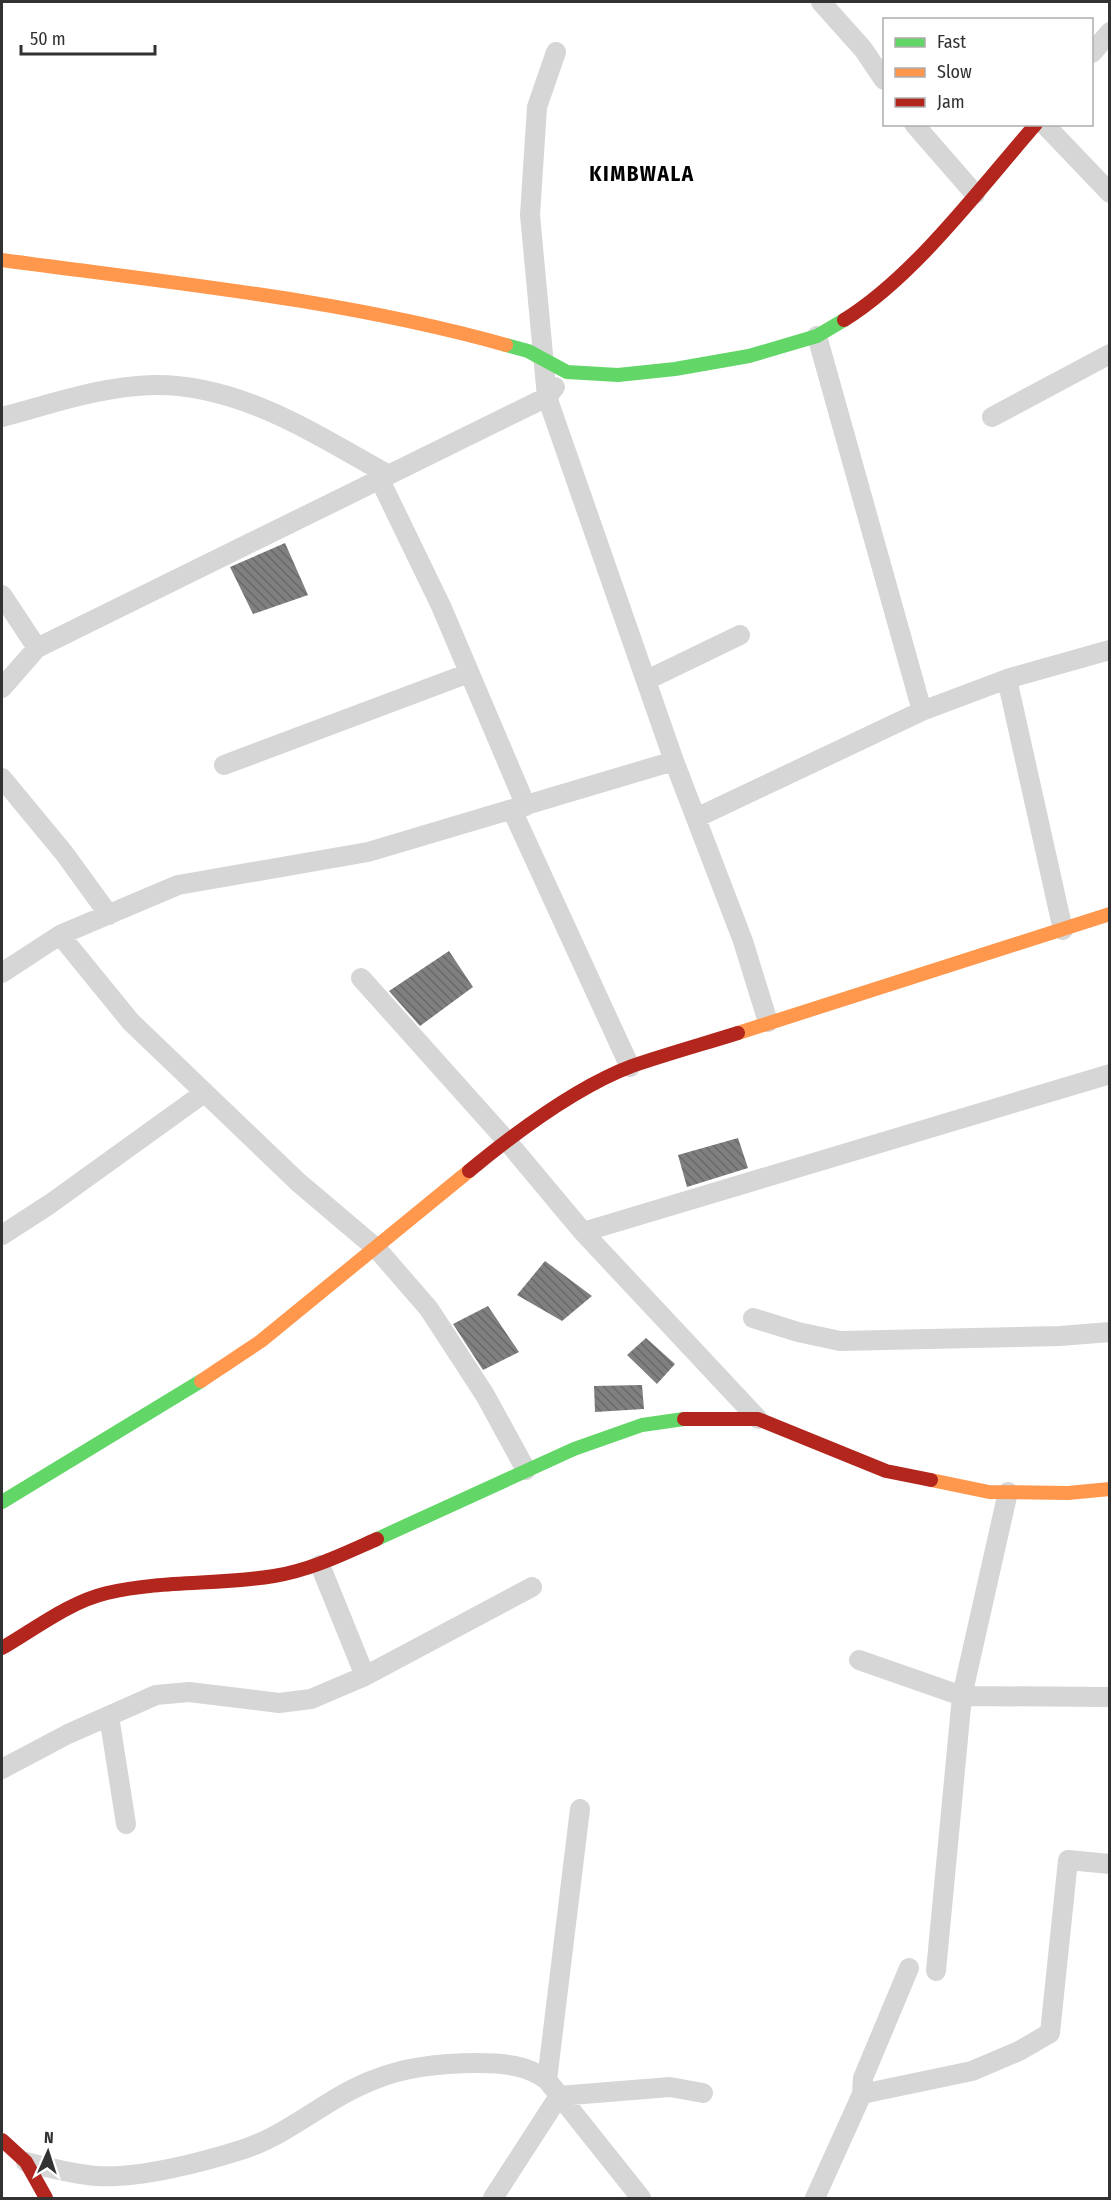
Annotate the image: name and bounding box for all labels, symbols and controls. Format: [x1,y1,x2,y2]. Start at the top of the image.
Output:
scale bar [21,18,154,56]
legend [883,18,1093,126]
text: 50 m [30,28,66,50]
text: Fast [937,31,966,53]
text: Slow [937,61,972,83]
text: Jam [937,91,965,113]
district label: KIMBWALA [589,161,695,187]
north arrow [18,2122,78,2182]
text: N [43,2128,54,2147]

